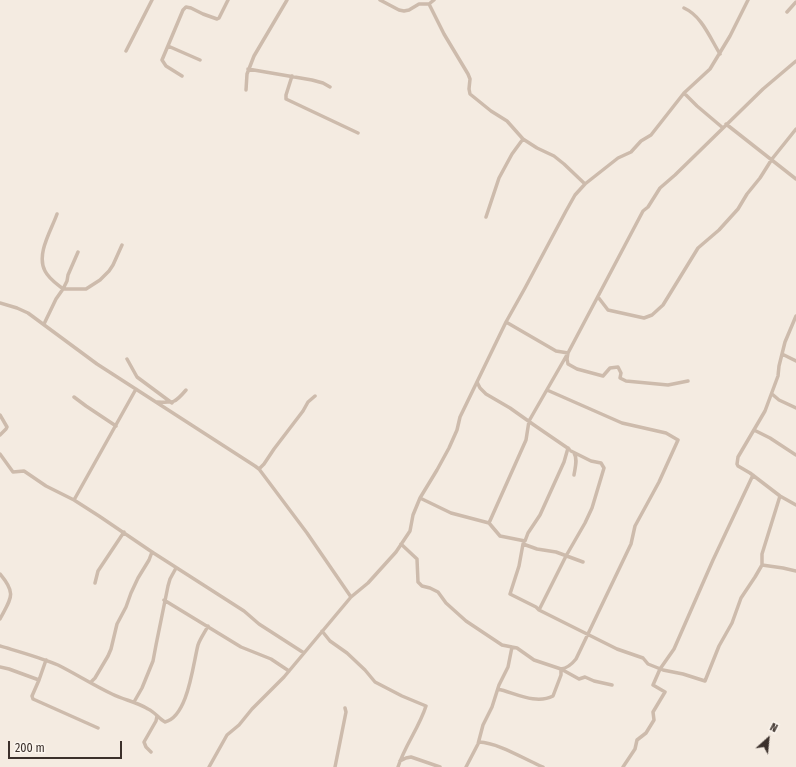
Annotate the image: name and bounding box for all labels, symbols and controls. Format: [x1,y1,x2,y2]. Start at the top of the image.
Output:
north arrow [748,719,788,759]
text: N [768,721,780,735]
scale bar [10,733,124,759]
text: 200 m [15,741,45,755]

